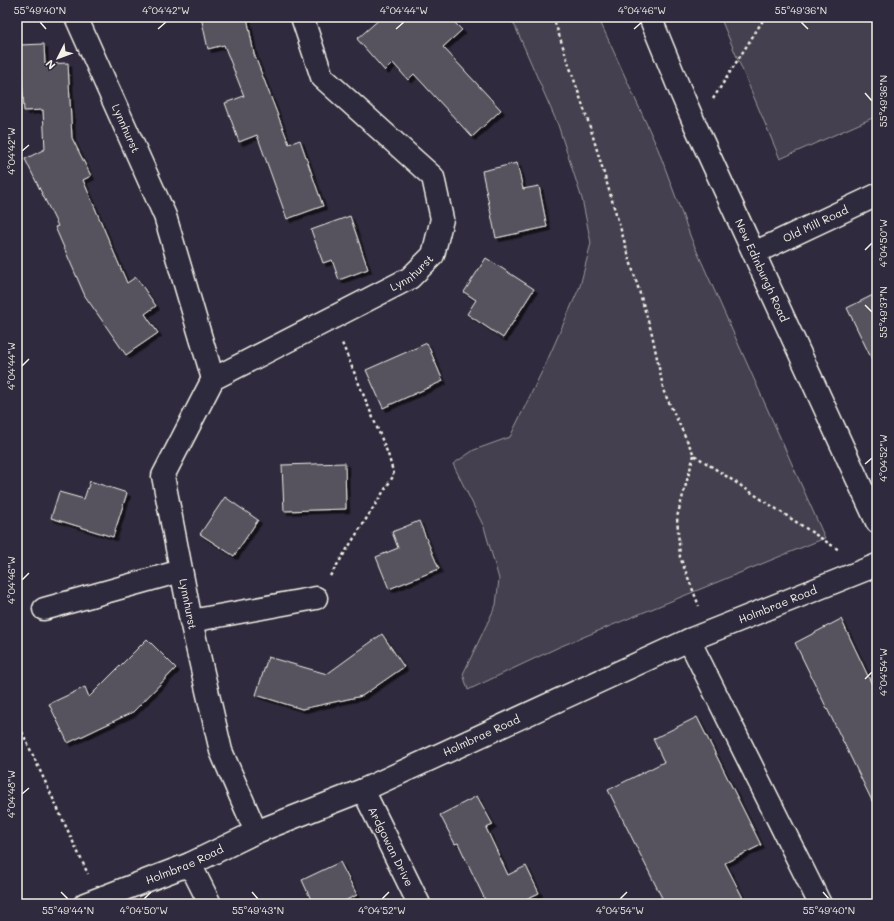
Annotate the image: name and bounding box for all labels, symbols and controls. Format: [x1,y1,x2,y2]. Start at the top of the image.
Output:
text: 55°49'40"N [14,3,66,17]
text: 4°04'42"W [142,3,190,17]
text: 4°04'44"W [380,3,428,17]
text: 4°04'46"W [618,3,666,17]
text: 55°49'36"N [775,3,827,17]
north arrow [38,38,78,78]
text: N [42,57,59,73]
text: 55°49'36"N [876,75,890,127]
street label: Lynnhurst [109,101,144,155]
text: 4°04'42"W [4,127,18,175]
street label: Old Mill Road [780,202,850,245]
street label: New Edinburgh Road [732,216,792,324]
text: 4°04'50"W [876,219,890,267]
street label: Lynnhurst [387,251,436,294]
text: 55°49'37"N [876,286,890,338]
text: 4°04'44"W [4,342,18,390]
text: 4°04'52"W [876,434,890,482]
text: 4°04'46"W [4,556,18,604]
street label: Lynnhurst [176,577,201,631]
street label: Holmbrae Road [736,582,819,627]
text: 4°04'54"W [876,648,890,696]
street label: Holmbrae Road [440,711,522,759]
text: 4°04'48"W [4,770,18,818]
street label: Ardgowan Drive [365,804,417,889]
street label: Holmbrae Road [143,841,226,887]
text: 55°49'44"N [42,903,94,917]
text: 4°04'50"W [120,903,168,917]
text: 55°49'43"N [232,903,284,917]
text: 4°04'52"W [358,903,406,917]
text: 4°04'54"W [596,903,644,917]
text: 55°49'40"N [803,903,855,917]

